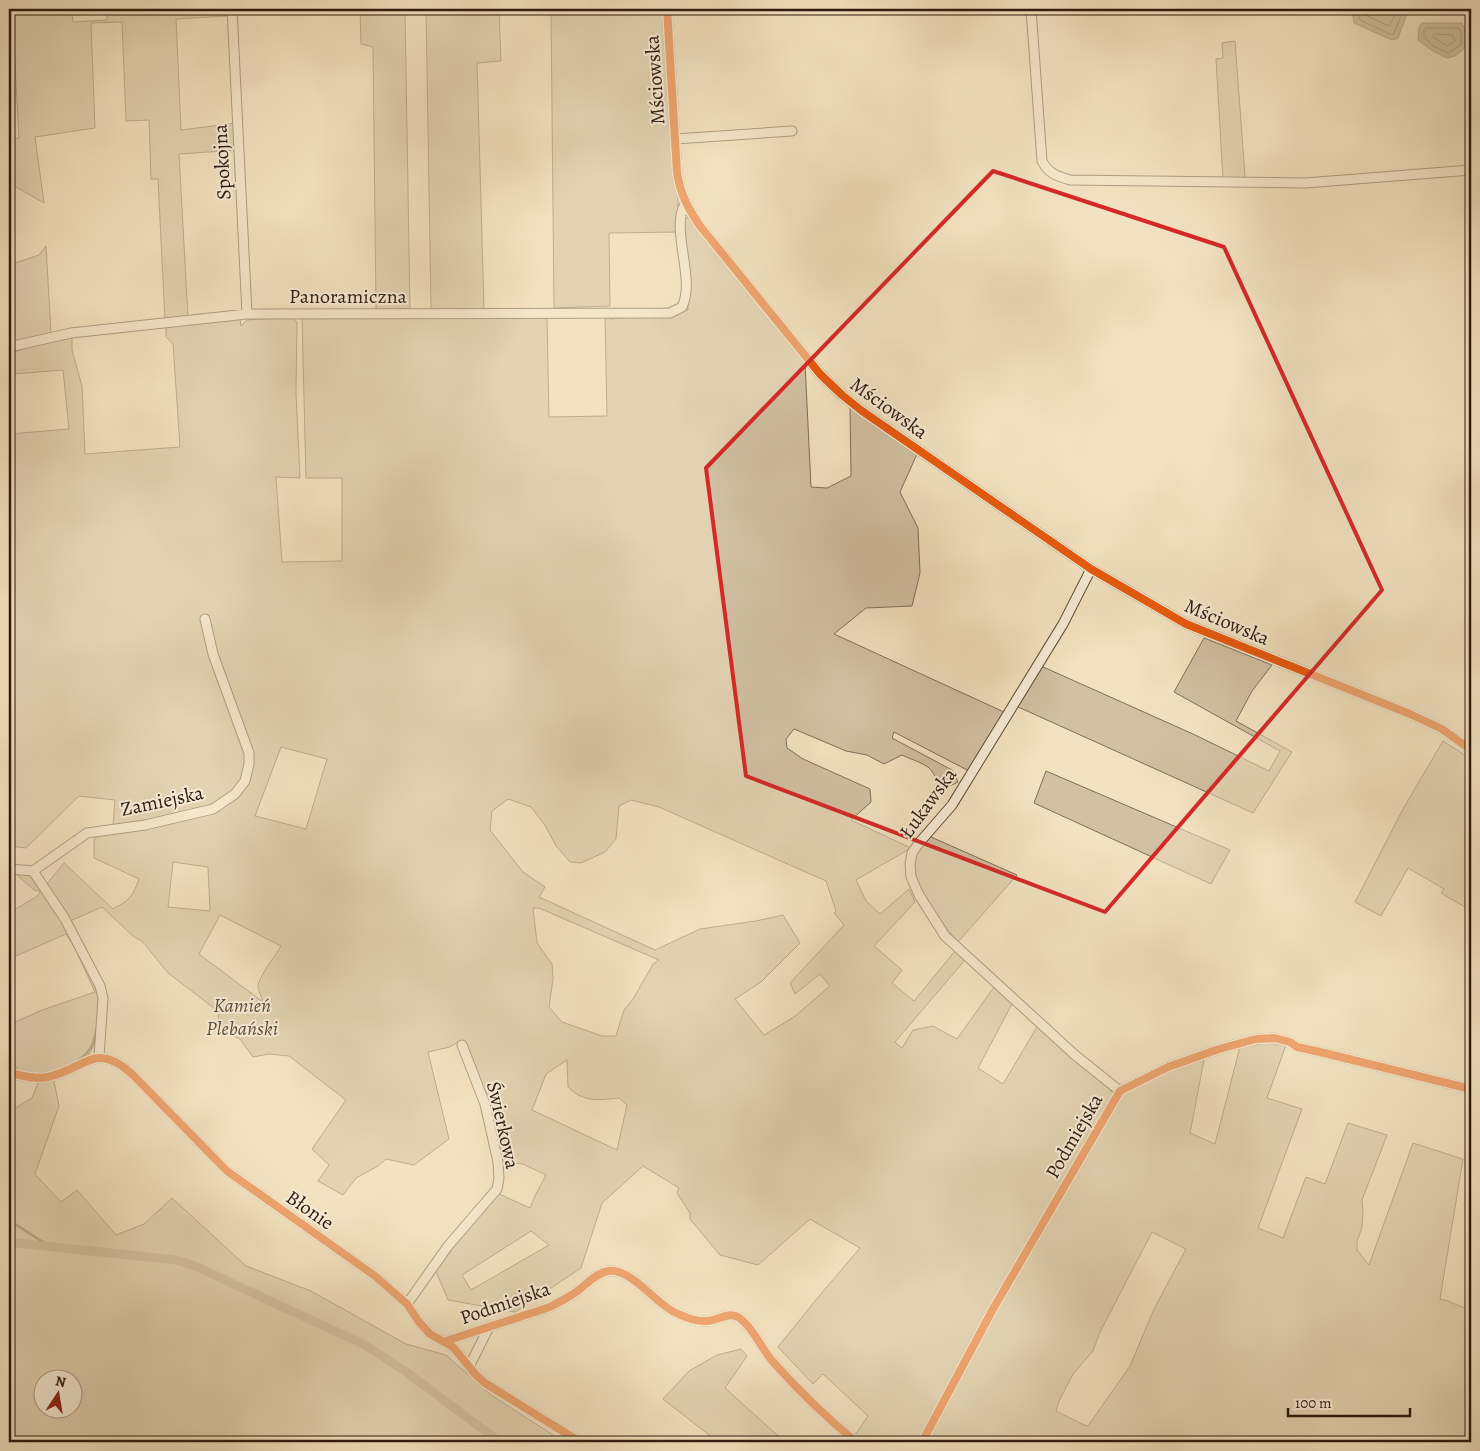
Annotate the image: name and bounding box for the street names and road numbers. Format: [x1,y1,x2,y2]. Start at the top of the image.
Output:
street label: Mściowska [638,34,672,126]
street label: Spokojna [206,123,237,201]
street label: Panoramiczna [289,283,408,310]
street label: Mściowska [845,371,934,446]
street label: Mściowska [1180,592,1274,652]
street label: Łukawska [893,762,963,844]
street label: Zamiejska [118,779,206,823]
street label: Świerkowa [480,1079,526,1172]
street label: Podmiejska [1039,1088,1110,1183]
street label: Błonie [281,1184,339,1236]
street label: Podmiejska [456,1275,554,1331]

